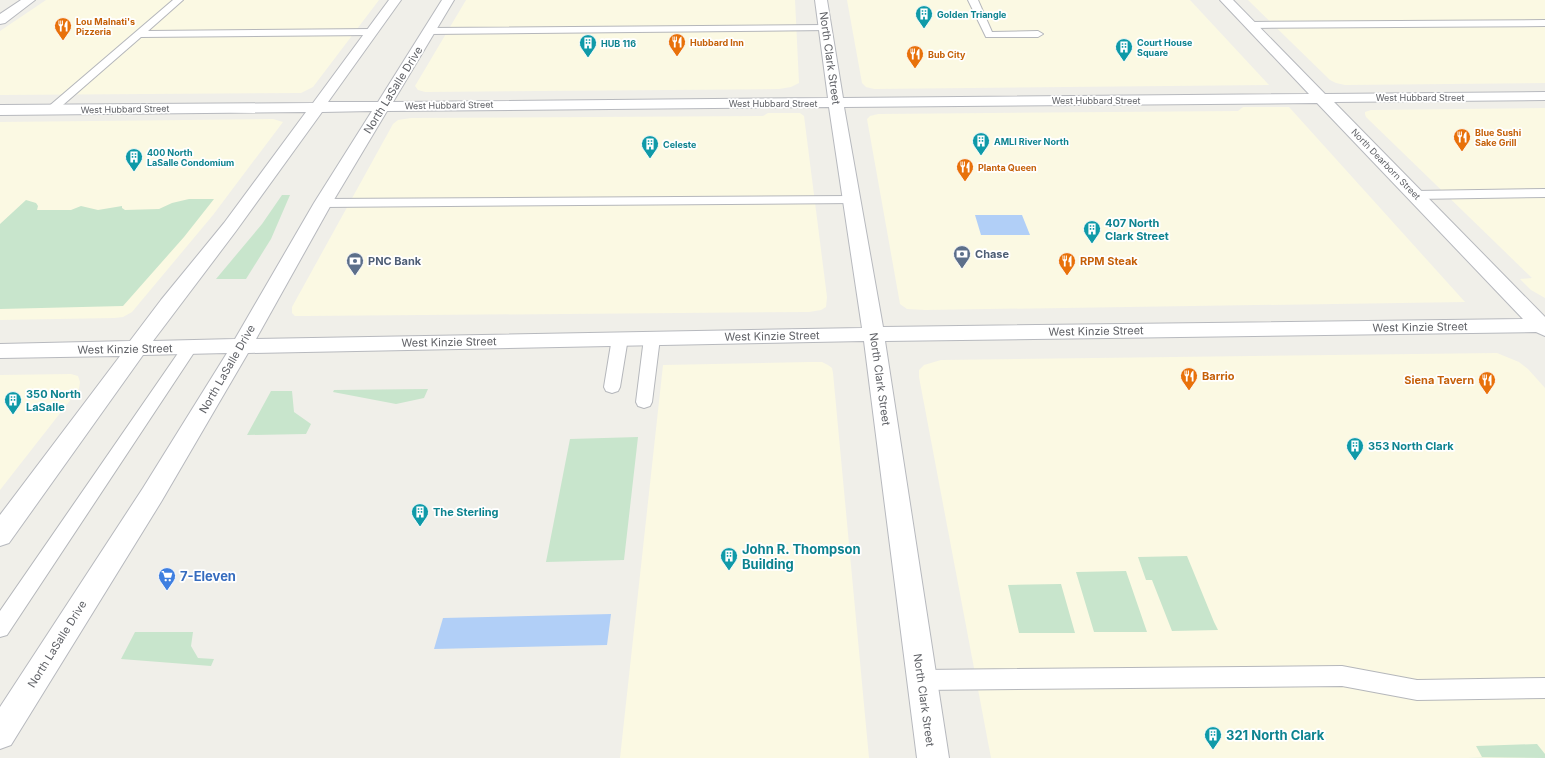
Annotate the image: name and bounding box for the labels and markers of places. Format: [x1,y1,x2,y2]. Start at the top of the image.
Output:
building icon: Golden Triangle [914,4,934,29]
place label: Golden Triangle [937,9,1007,20]
restaurant icon: Lou Malnati's Pizzeria [53,16,73,41]
place label: Lou Malnati's Pizzeria [76,16,135,37]
restaurant icon: Hubbard Inn [667,32,687,57]
building icon: HUB 116 [578,33,598,58]
place label: Hubbard Inn [690,37,744,48]
building icon: Court House Square [1114,37,1134,62]
place label: Court House Square [1137,37,1193,58]
place label: HUB 116 [601,38,636,49]
restaurant icon: Bub City [905,44,925,69]
place label: Bub City [928,49,966,60]
restaurant icon: Blue Sushi Sake Grill [1452,127,1472,152]
place label: Blue Sushi Sake Grill [1475,127,1521,148]
building icon: AMLI River North [971,131,991,156]
building icon: Celeste [640,134,660,159]
place label: AMLI River North [994,136,1069,147]
place label: Celeste [663,139,697,150]
building icon: 400 North LaSalle Condomium [124,147,144,172]
place label: 400 North LaSalle Condomium [147,147,234,168]
restaurant icon: Planta Queen [955,157,975,182]
place label: Planta Queen [978,162,1037,173]
place label: 407 North Clark Street [1105,216,1169,243]
building icon: 407 North Clark Street [1082,219,1102,244]
bank icon: Chase [952,244,972,269]
place label: Chase [975,247,1010,261]
bank icon: PNC Bank [345,251,365,276]
restaurant icon: RPM Steak [1057,251,1077,276]
place label: PNC Bank [368,254,422,268]
place label: RPM Steak [1080,254,1138,268]
restaurant icon: Barrio [1179,366,1199,391]
place label: Barrio [1202,369,1235,383]
restaurant icon: Siena Tavern [1477,370,1497,395]
place label: Siena Tavern [1404,373,1474,387]
place label: 350 North LaSalle [26,387,81,414]
building icon: 350 North LaSalle [3,390,23,415]
building icon: 353 North Clark [1345,436,1365,461]
place label: 353 North Clark [1368,439,1454,453]
building icon: The Sterling [410,502,430,527]
place label: The Sterling [433,505,498,519]
place label: John R. Thompson Building [742,541,861,572]
building icon: John R. Thompson Building [719,546,739,571]
supermarket icon: 7-Eleven [157,566,177,591]
place label: 7-Eleven [180,568,236,584]
building icon: 321 North Clark [1203,725,1223,750]
place label: 321 North Clark [1226,727,1325,743]

